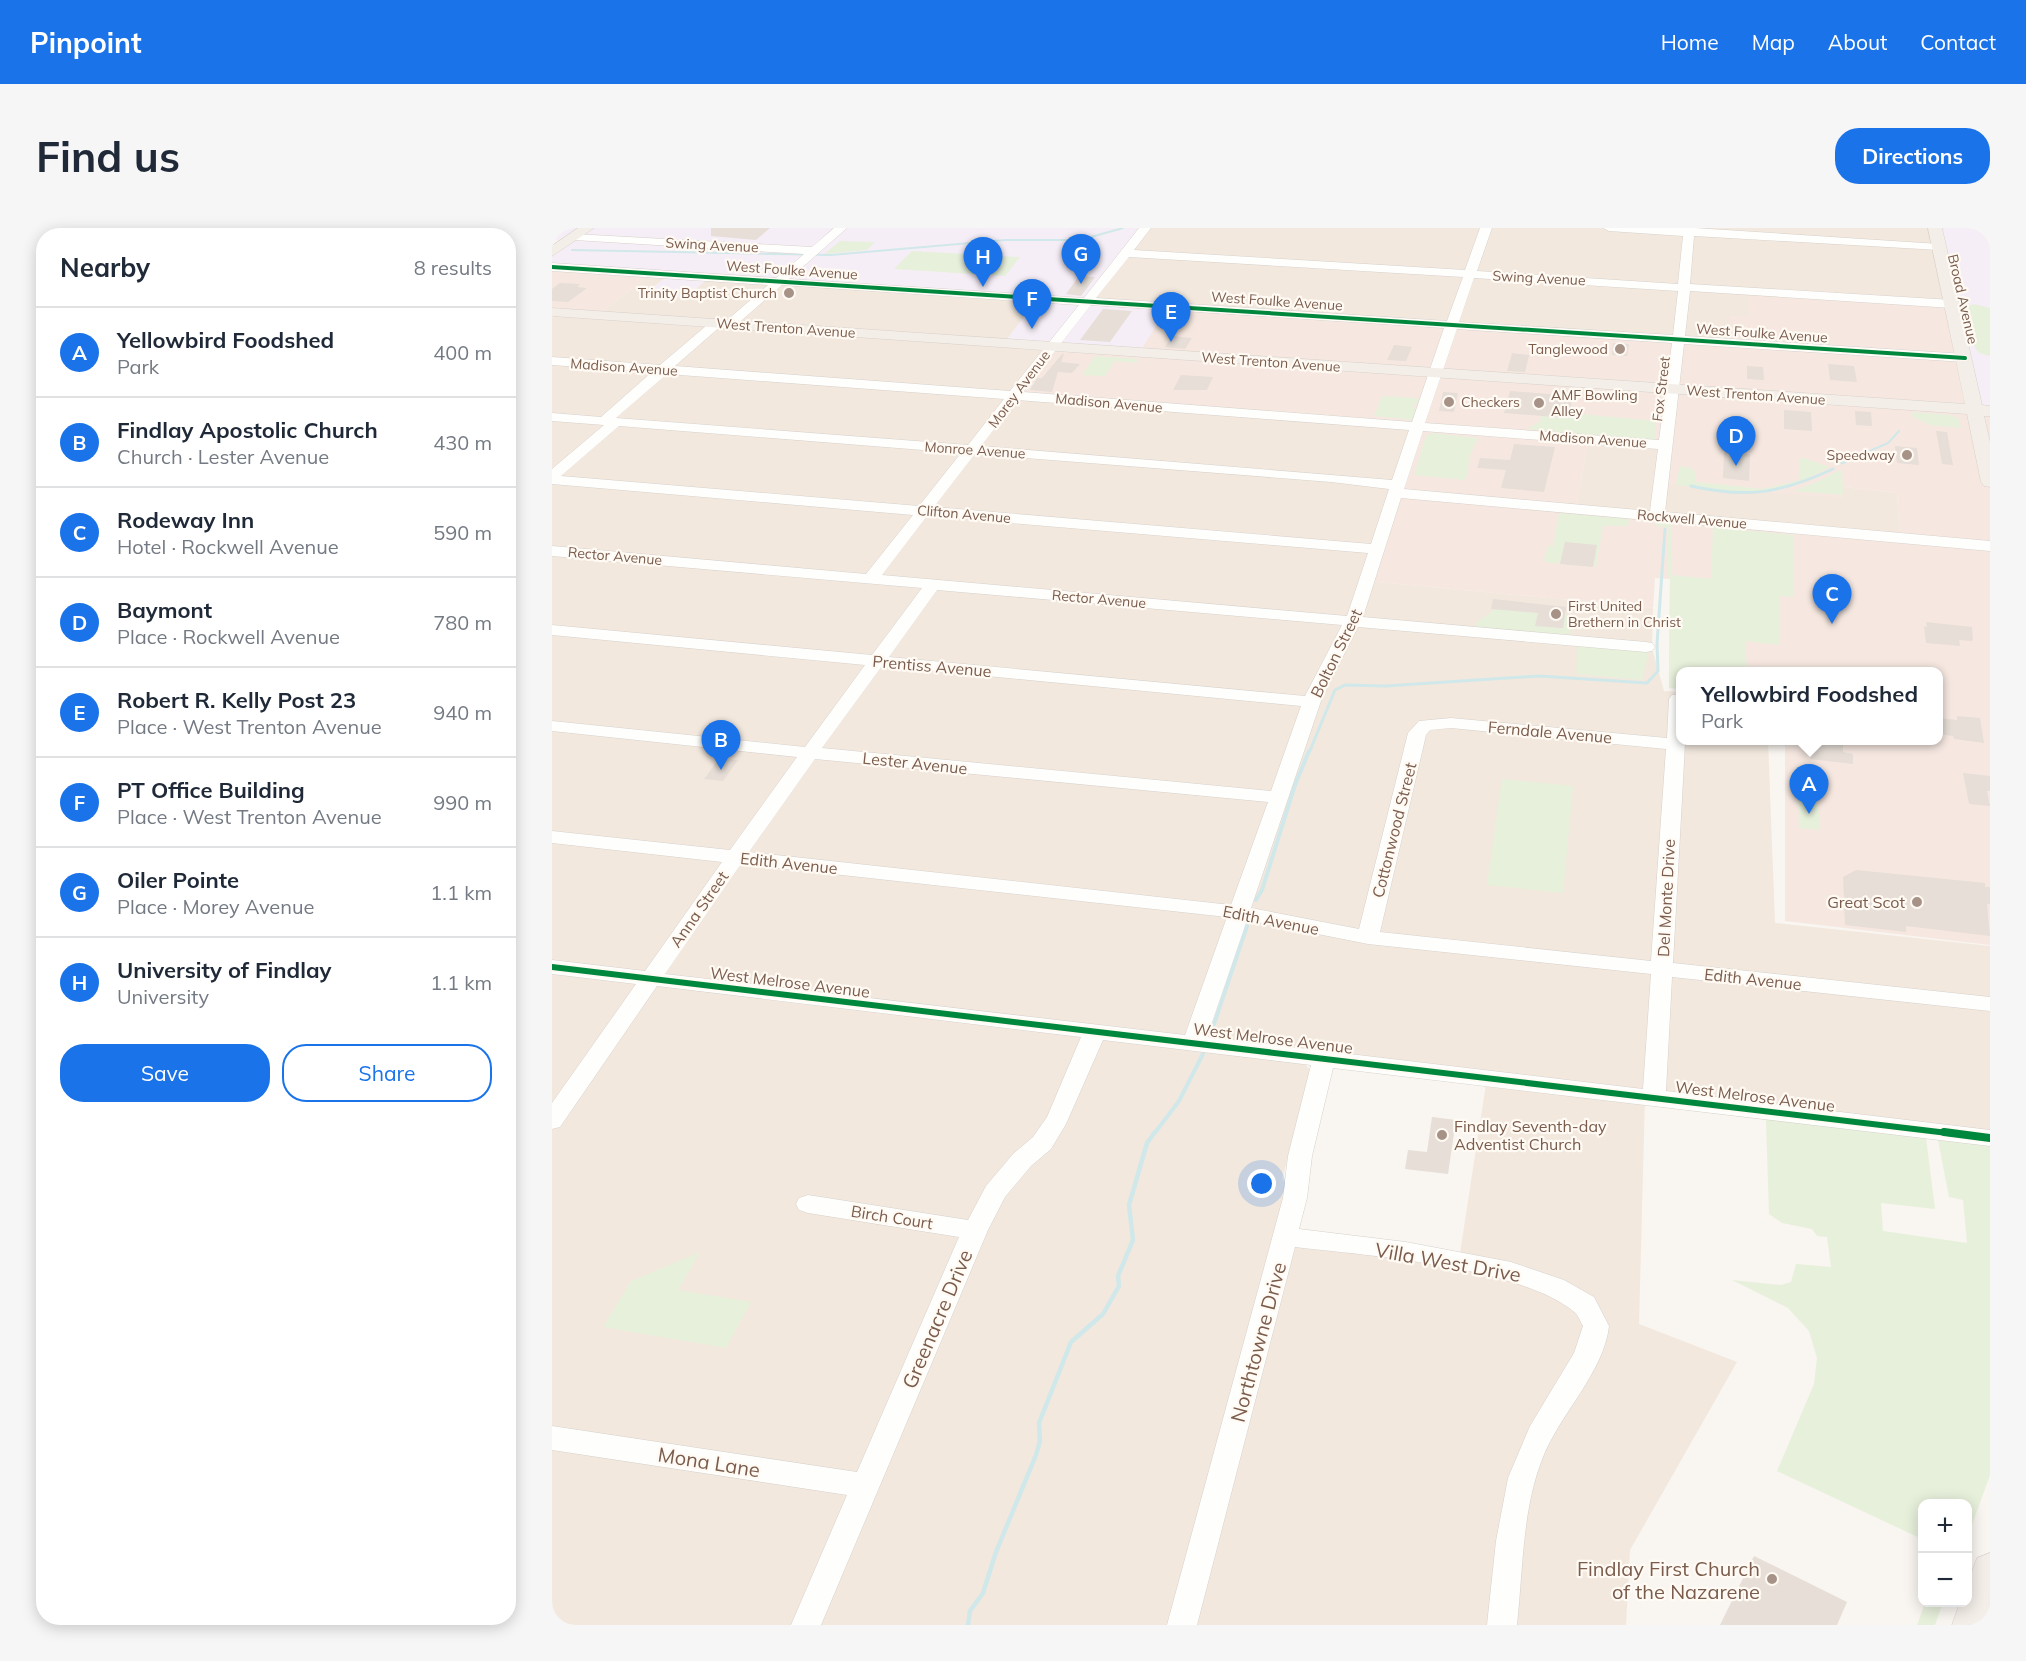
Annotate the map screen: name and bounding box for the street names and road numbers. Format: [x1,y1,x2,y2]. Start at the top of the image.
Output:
street label: Swing Avenue [665,234,759,256]
street label: Broad Avenue [1944,252,1982,346]
street label: West Foulke Avenue [726,256,858,284]
street label: Swing Avenue [1492,267,1586,289]
street label: West Foulke Avenue [1211,287,1343,315]
street label: West Trenton Avenue [716,314,856,342]
street label: West Foulke Avenue [1696,319,1828,347]
street label: Morey Avenue [984,347,1054,431]
street label: West Trenton Avenue [1201,348,1341,376]
street label: Madison Avenue [570,354,678,380]
street label: Fox Street [1648,355,1674,423]
street label: West Trenton Avenue [1686,381,1826,409]
street label: Madison Avenue [1055,389,1163,417]
street label: Madison Avenue [1539,426,1647,452]
street label: Monroe Avenue [924,437,1026,463]
street label: Clifton Avenue [916,501,1012,527]
street label: Rockwell Avenue [1636,505,1748,533]
street label: Rector Avenue [567,543,663,569]
street label: Rector Avenue [1051,586,1147,612]
street label: Bolton Street [1306,605,1366,701]
street label: Prentiss Avenue [872,651,992,681]
street label: Ferndale Avenue [1487,717,1613,747]
street label: Lester Avenue [862,748,968,778]
street label: Cottonwood Street [1367,760,1421,900]
street label: Del Monte Drive [1653,839,1679,957]
street label: Edith Avenue [739,848,839,878]
street label: Anna Street [665,867,733,951]
street label: Edith Avenue [1221,901,1321,939]
street label: West Melrose Avenue [709,962,871,1002]
street label: Edith Avenue [1703,964,1803,994]
street label: West Melrose Avenue [1192,1018,1354,1058]
street label: West Melrose Avenue [1674,1076,1836,1116]
street label: Birch Court [850,1201,935,1233]
street label: Villa West Drive [1373,1237,1523,1287]
street label: Greenacre Drive [896,1246,978,1392]
street label: Northtowne Drive [1225,1259,1291,1425]
street label: Mona Lane [656,1442,762,1482]

